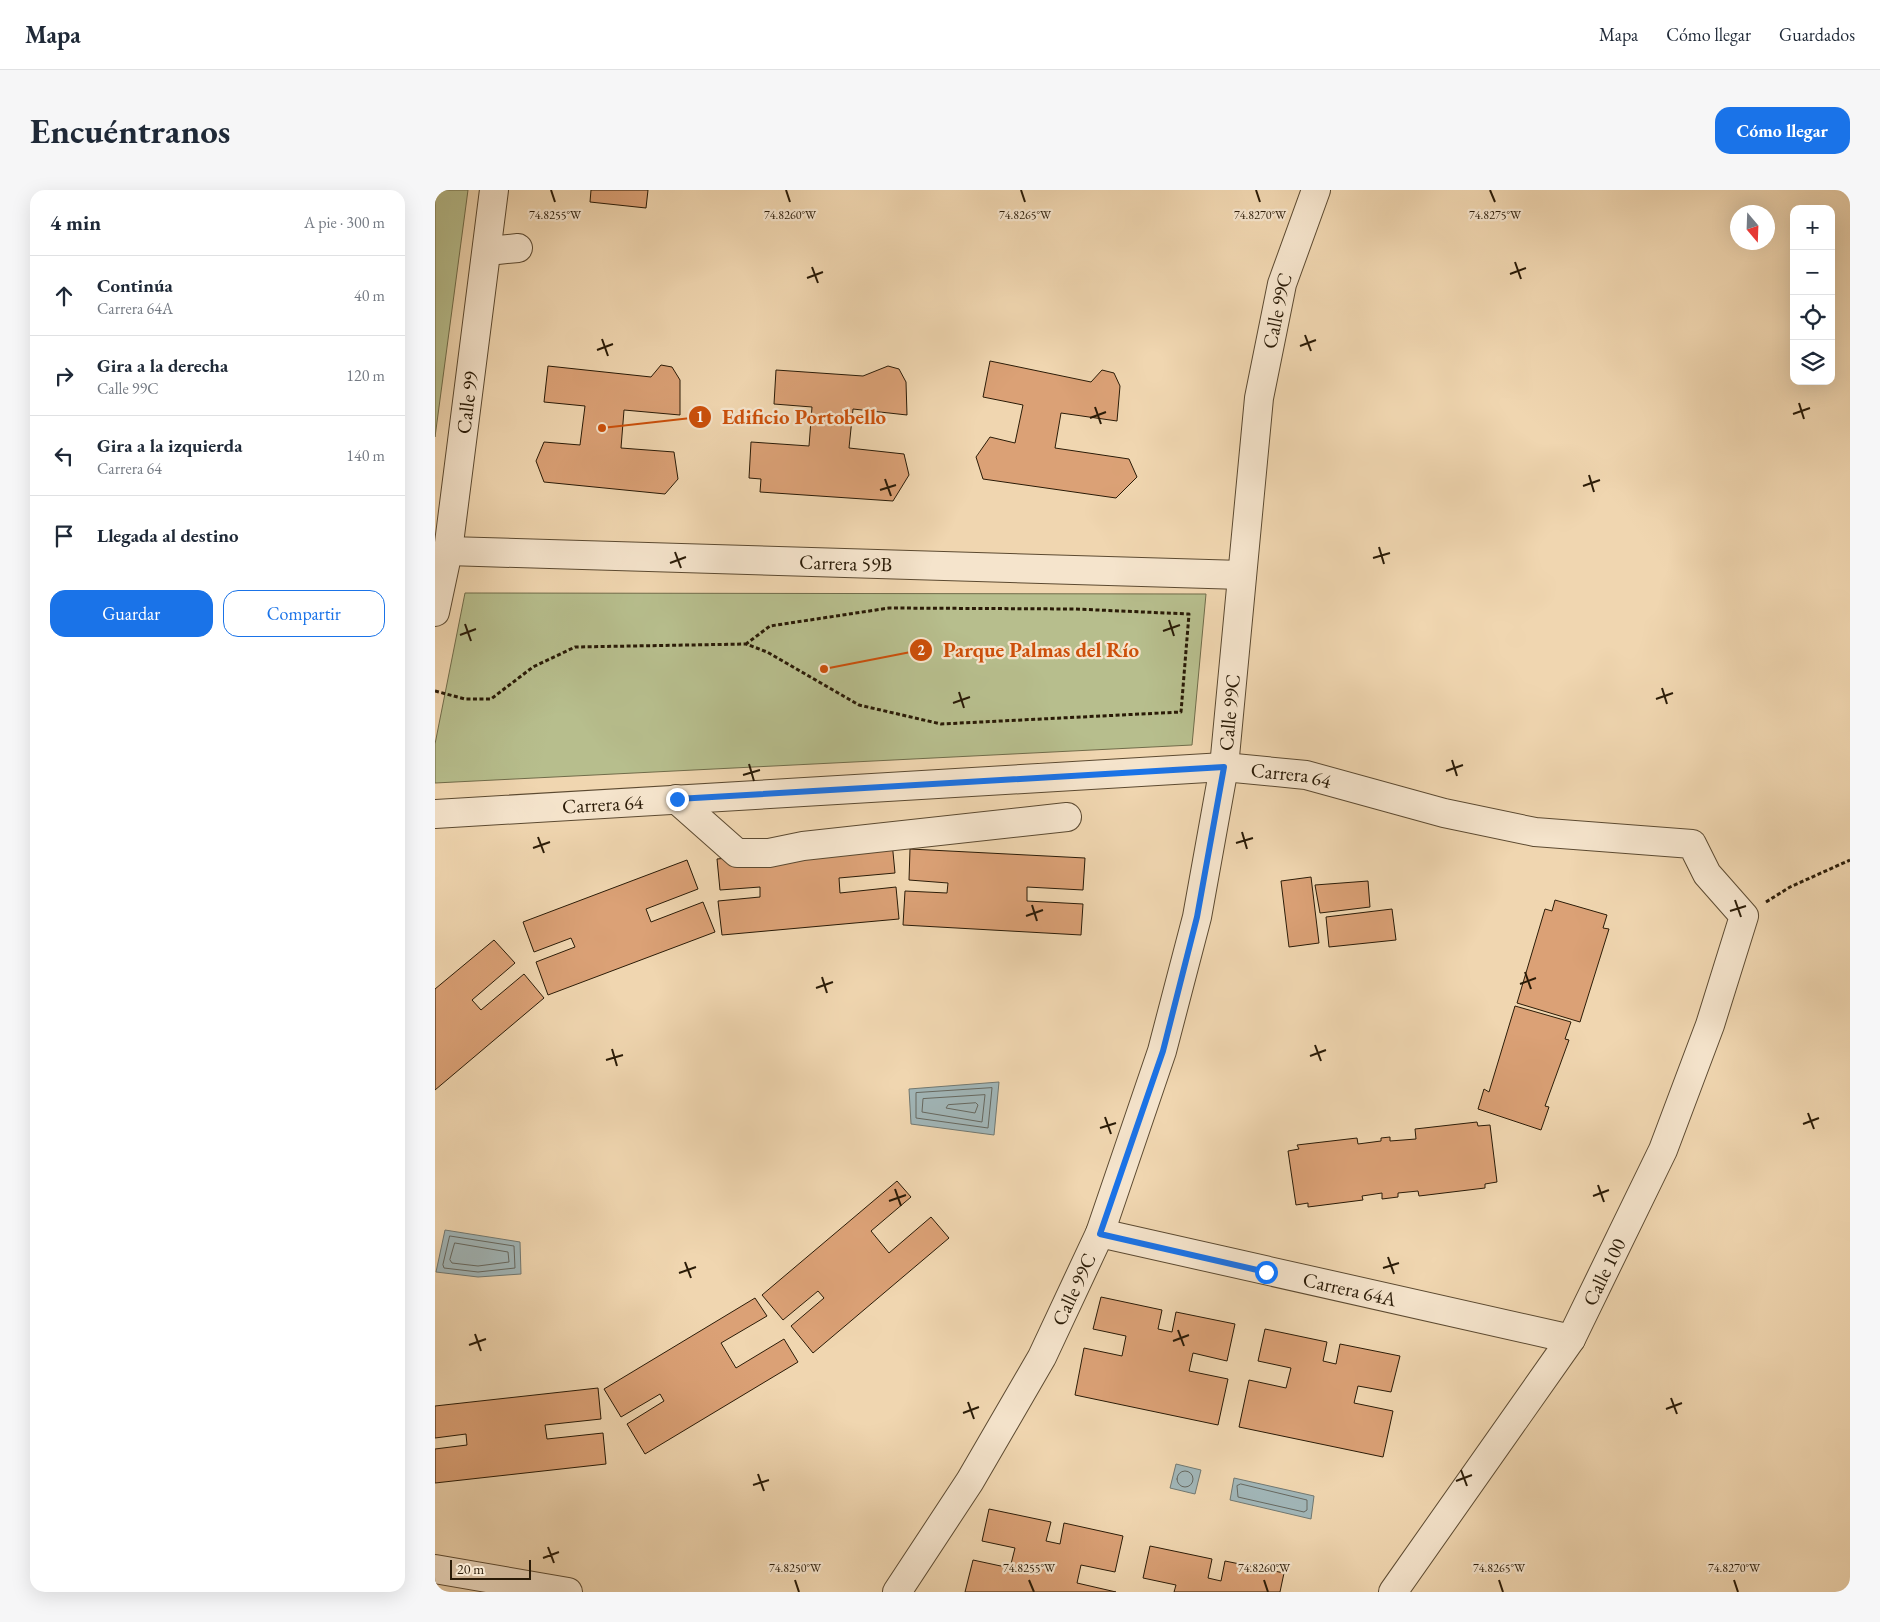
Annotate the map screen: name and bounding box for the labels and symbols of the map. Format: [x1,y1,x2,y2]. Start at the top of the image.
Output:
north arrow [1730,205,1775,250]
text: 74.8255°W [529,207,582,223]
text: 74.8260°W [764,207,817,223]
text: 74.8265°W [999,207,1052,223]
text: 74.8270°W [1234,207,1287,223]
text: 74.8275°W [1469,207,1522,223]
street label: Calle 99C [1256,269,1298,351]
street label: Calle 99 [450,369,484,435]
callout: Edificio Portobello [687,399,896,435]
text: Edificio Portobello [722,403,887,430]
text: 1 [696,407,704,426]
street label: Carrera 59B [799,549,893,577]
callout: Parque Palmas del Río [908,632,1149,668]
text: Parque Palmas del Río [943,636,1140,663]
text: 2 [917,640,925,659]
street label: Calle 99C [1213,673,1246,752]
street label: Carrera 64 [1250,757,1335,794]
route end [666,788,689,811]
street label: Carrera 64 [561,789,644,819]
street label: Calle 100 [1576,1233,1632,1310]
street label: Calle 99C [1046,1249,1102,1330]
route start [1255,1261,1278,1284]
street label: Carrera 64A [1301,1266,1399,1312]
scale bar [450,1557,531,1580]
text: 74.8250°W [769,1560,822,1576]
text: 74.8255°W [1003,1560,1056,1576]
text: 74.8260°W [1238,1560,1291,1576]
text: 74.8265°W [1473,1560,1526,1576]
text: 74.8270°W [1708,1560,1761,1576]

